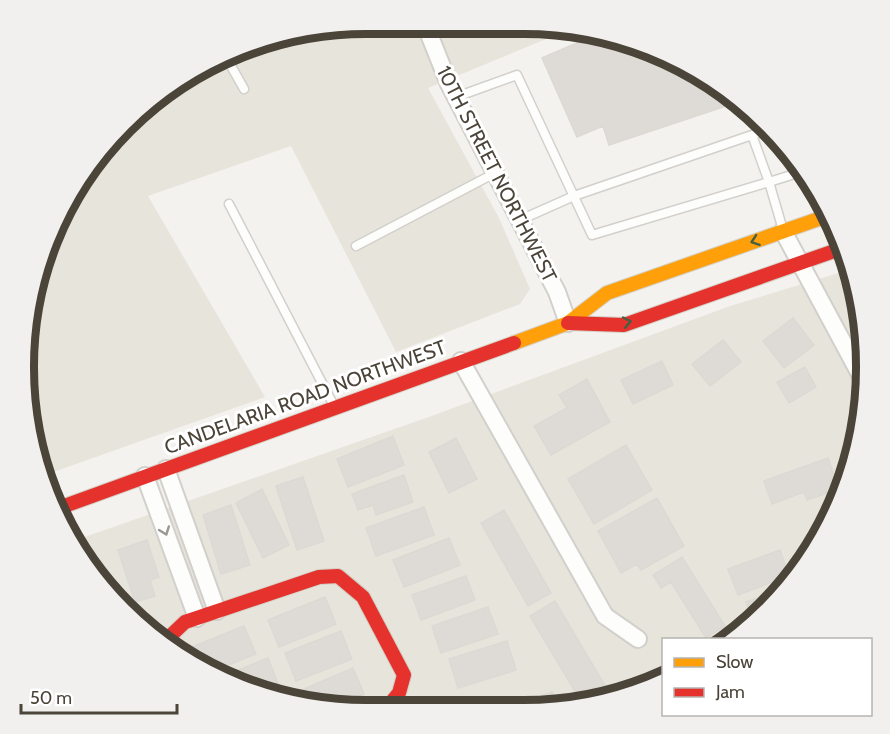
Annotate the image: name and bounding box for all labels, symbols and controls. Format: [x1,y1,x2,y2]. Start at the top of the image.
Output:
street label: 10TH STREET NORTHWEST [432,62,562,286]
one-way arrow [750,233,761,246]
one-way arrow [621,316,631,329]
street label: CANDELARIA ROAD NORTHWEST [161,335,449,459]
one-way arrow [158,525,170,536]
legend [662,638,872,716]
text: Slow [716,651,753,673]
scale bar [21,677,177,715]
text: Jam [715,681,745,703]
text: 50 m [30,687,72,709]

